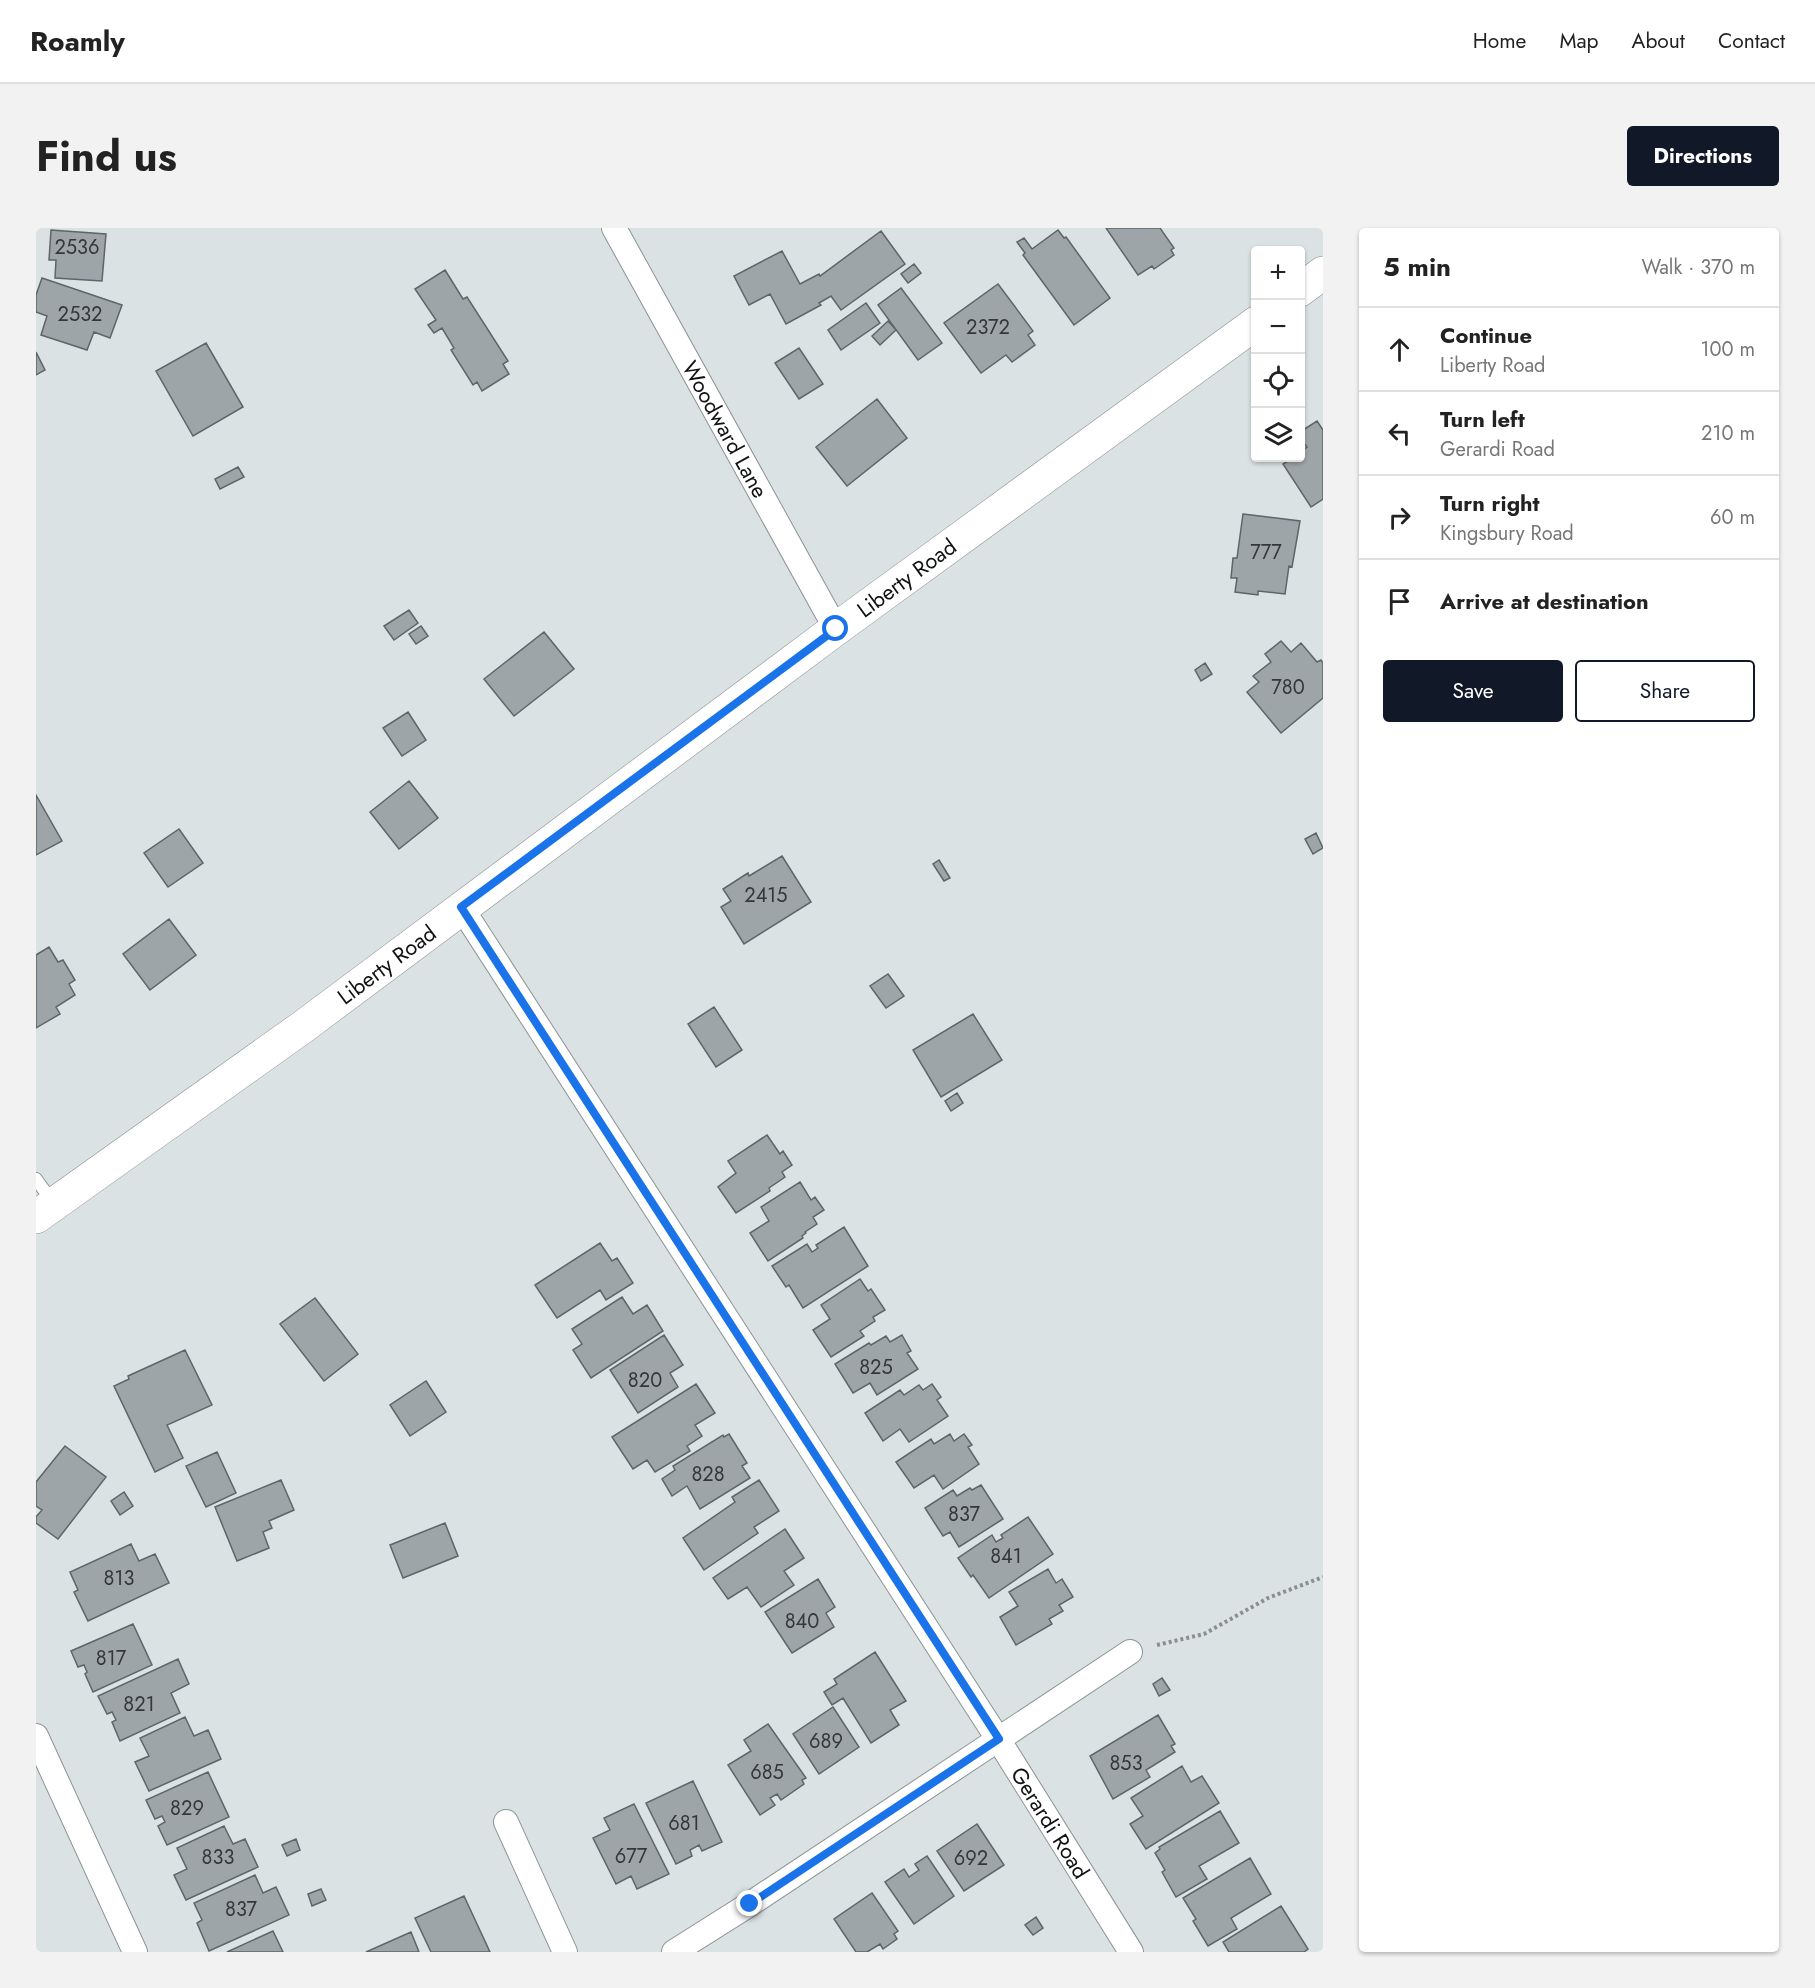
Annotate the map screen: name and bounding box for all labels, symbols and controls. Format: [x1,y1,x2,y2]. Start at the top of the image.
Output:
text: Roamly [30,21,125,62]
text: Home [1473,26,1526,56]
text: Map [1559,26,1599,56]
text: About [1632,26,1685,56]
text: Contact [1718,26,1785,56]
text: Find us [36,126,177,187]
button: Directions [1627,126,1779,186]
house number: 2536 [54,233,100,262]
map controls [1251,246,1305,462]
button: + [1251,246,1305,300]
text: 5 min [1383,248,1451,286]
text: Walk · 370 m [1641,253,1755,282]
house number: 2532 [58,300,102,329]
button: − [1251,300,1305,354]
house number: 2372 [966,313,1010,342]
text: Continue [1440,319,1532,351]
icon: ahead [1383,333,1416,366]
text: 100 m [1700,335,1755,364]
text: Liberty Road [1440,351,1546,380]
button: locate [1251,354,1305,408]
street label: Woodward Lane [675,355,776,504]
text: Turn left [1440,403,1525,435]
button: layers [1251,408,1305,462]
icon: left [1383,417,1416,450]
text: 210 m [1701,419,1755,448]
text: Gerardi Road [1440,435,1555,464]
text: Turn right [1440,487,1540,519]
icon: right [1383,501,1416,534]
text: 60 m [1710,503,1755,532]
text: Kingsbury Road [1440,519,1574,548]
street label: Liberty Road [850,531,963,625]
house number: 777 [1250,538,1282,567]
icon: arrive [1383,585,1416,618]
text: Arrive at destination [1440,585,1649,617]
route start [822,615,848,641]
button: Save [1383,660,1563,722]
button: Share [1575,660,1755,722]
house number: 780 [1271,673,1305,702]
house number: 2415 [744,881,788,910]
street label: Liberty Road [330,917,443,1012]
house number: 825 [859,1353,893,1382]
house number: 820 [628,1366,662,1395]
house number: 828 [691,1460,725,1489]
house number: 837 [948,1500,981,1529]
house number: 841 [990,1542,1022,1571]
house number: 813 [104,1564,134,1593]
house number: 840 [785,1607,819,1636]
house number: 817 [96,1644,127,1673]
house number: 821 [123,1690,155,1719]
house number: 689 [809,1727,843,1756]
house number: 853 [1109,1749,1143,1778]
house number: 685 [750,1758,784,1787]
street label: Gerardi Road [1003,1761,1097,1885]
house number: 829 [170,1794,204,1823]
house number: 681 [668,1809,700,1838]
house number: 677 [615,1842,648,1871]
house number: 833 [202,1843,234,1872]
house number: 692 [954,1844,988,1873]
route end [736,1890,762,1916]
house number: 837 [225,1895,258,1924]

